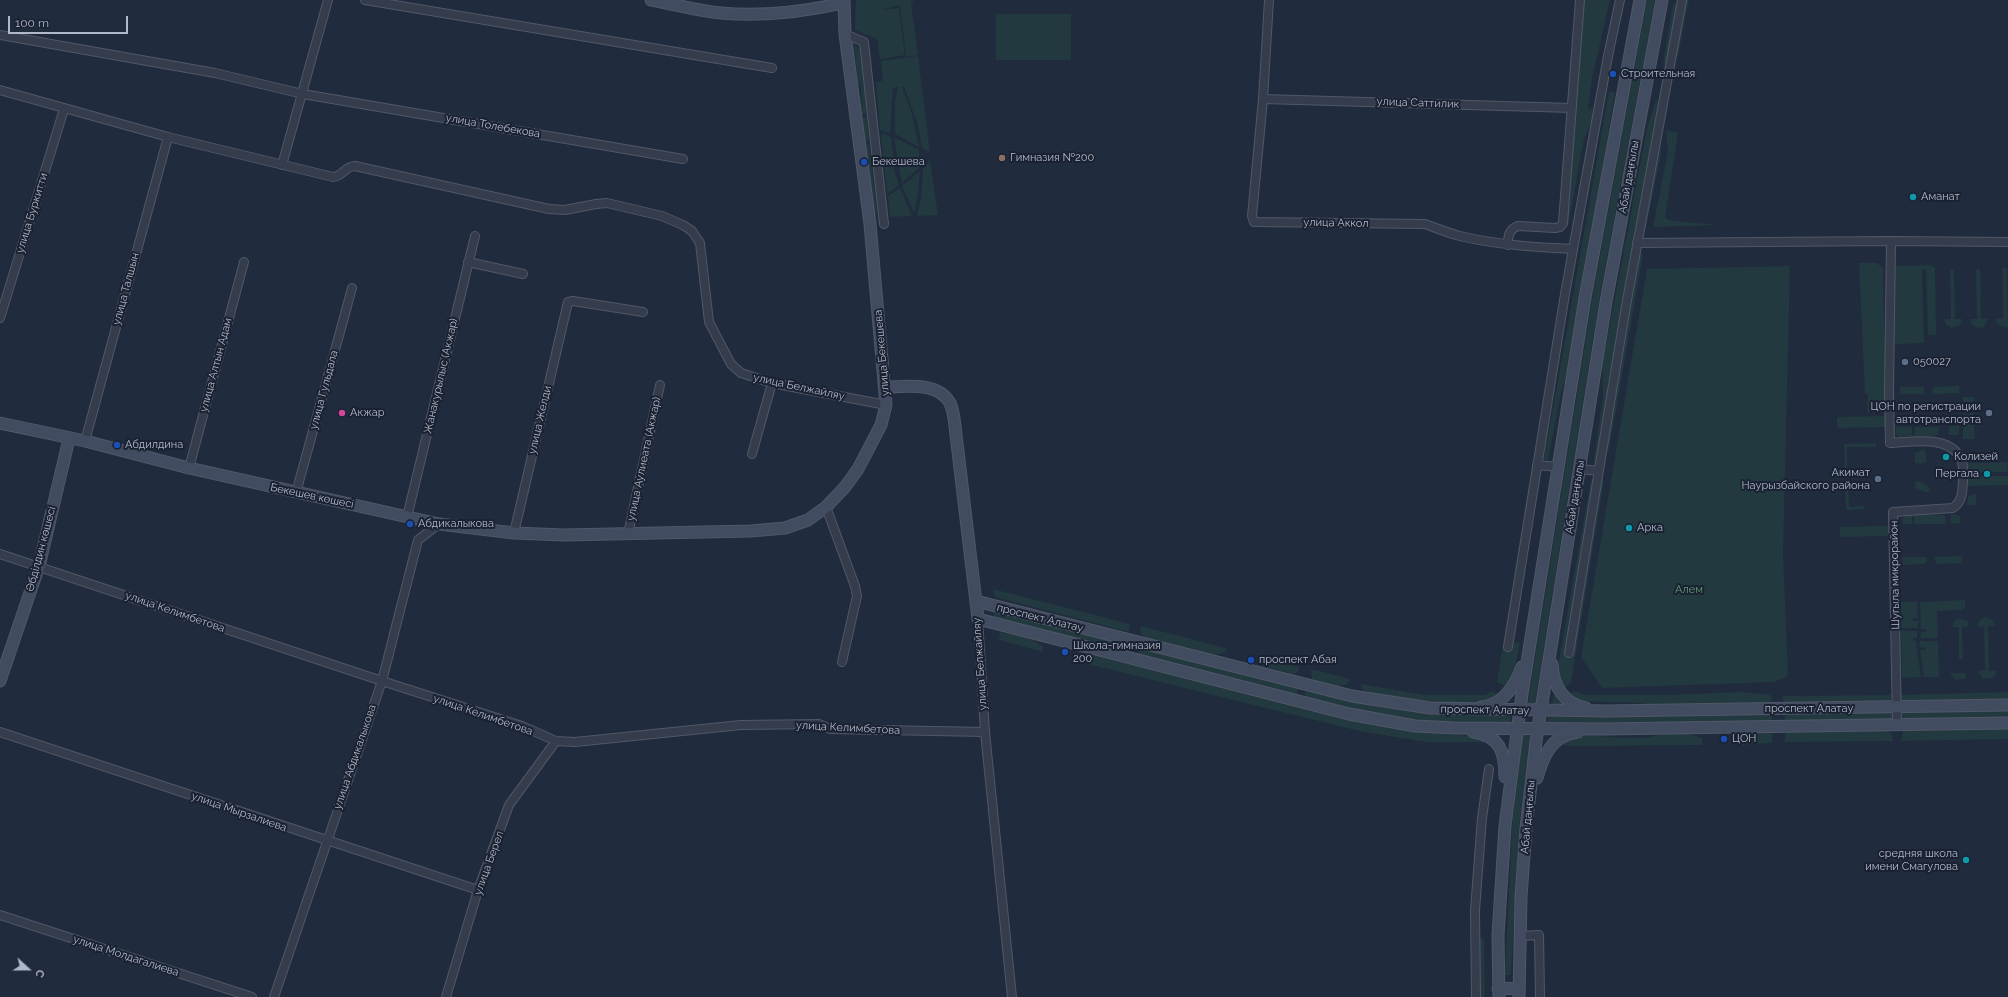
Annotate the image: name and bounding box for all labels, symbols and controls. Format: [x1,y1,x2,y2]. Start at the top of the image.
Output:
scale bar [10,8,130,34]
text: 100 m [15,16,49,30]
place label: Строительная [1621,67,1695,81]
marker: Строительная [1608,69,1618,79]
street label: улица Саттилик [1376,95,1460,111]
street label: улица Толебекова [445,111,541,141]
street label: Абай даңғылы [1616,139,1642,215]
place label: Гимназия №200 [1010,151,1094,165]
marker: Гимназия №200 [997,153,1007,163]
place label: Бекешева [872,155,925,169]
marker: Бекешева [859,157,869,167]
street label: улица Буркитти [14,171,50,255]
place label: Аманат [1921,190,1960,204]
marker: Аманат [1908,192,1918,202]
street label: улица Аккол [1303,216,1369,230]
street label: улица Талшын [110,251,142,327]
street label: улица Бекешева [872,309,892,397]
street label: улица Алтын Адам [197,316,235,414]
street label: Жанакурылыс (Акжар) [421,317,461,435]
street label: улица Гульдала [307,349,341,431]
place label: 050027 [1913,355,1951,369]
marker: 050027 [1900,357,1910,367]
street label: улица Белжайляу [752,371,846,403]
street label: улица Желди [526,384,554,456]
street label: улица Аулиеата (Акжар) [624,396,664,522]
place label: ЦОН по регистрации автотранспорта [1870,400,1981,426]
place label: Акжар [350,406,385,420]
marker: Акжар [337,408,347,418]
marker: ЦОН по регистрации автотранспорта [1984,408,1994,418]
place label: Абдилдина [125,438,183,452]
marker: Абдилдина [112,440,122,450]
place label: Колизей [1954,450,1998,464]
marker: Колизей [1941,452,1951,462]
street label: Абай даңғылы [1563,459,1587,535]
place label: Акимат Наурызбайского района [1742,466,1870,492]
place label: Пергала [1935,467,1979,481]
marker: Пергала [1982,469,1992,479]
marker: Акимат Наурызбайского района [1873,474,1883,484]
street label: Бекешев көшесі [269,481,355,511]
street label: Әбділдин көшесі [23,505,59,593]
place label: Абдикалыкова [418,517,494,531]
marker: Абдикалыкова [405,519,415,529]
street label: Шугыла микрорайон [1887,520,1903,630]
place label: Арка [1637,521,1663,535]
marker: Арка [1624,523,1634,533]
park label: Алем [1675,583,1703,597]
street label: улица Келимбетова [124,589,226,635]
street label: проспект Алатау [995,601,1085,635]
street label: улица Белжайляу [970,617,990,711]
place label: Школа-гимназия 200 [1073,639,1161,665]
marker: Школа-гимназия 200 [1060,647,1070,657]
place label: проспект Абая [1259,653,1337,667]
marker: проспект Абая [1246,655,1256,665]
street label: улица Келимбетова [432,692,534,738]
street label: проспект Алатау [1765,702,1853,716]
street label: улица Абдикалыкова [331,703,379,811]
street label: проспект Алатау [1441,703,1529,717]
street label: улица Келимбетова [796,719,900,737]
place label: ЦОН [1732,732,1756,746]
marker: ЦОН [1719,734,1729,744]
street label: Абай даңғылы [1518,779,1538,855]
street label: улица Мырзалиева [190,789,288,835]
street label: улица Берел [471,829,507,897]
place label: средняя школа имени Смагулова [1865,847,1958,873]
marker: средняя школа имени Смагулова [1961,855,1971,865]
street label: улица Молдагалиева [72,933,180,979]
north arrow [8,949,48,989]
text: С [32,968,47,979]

